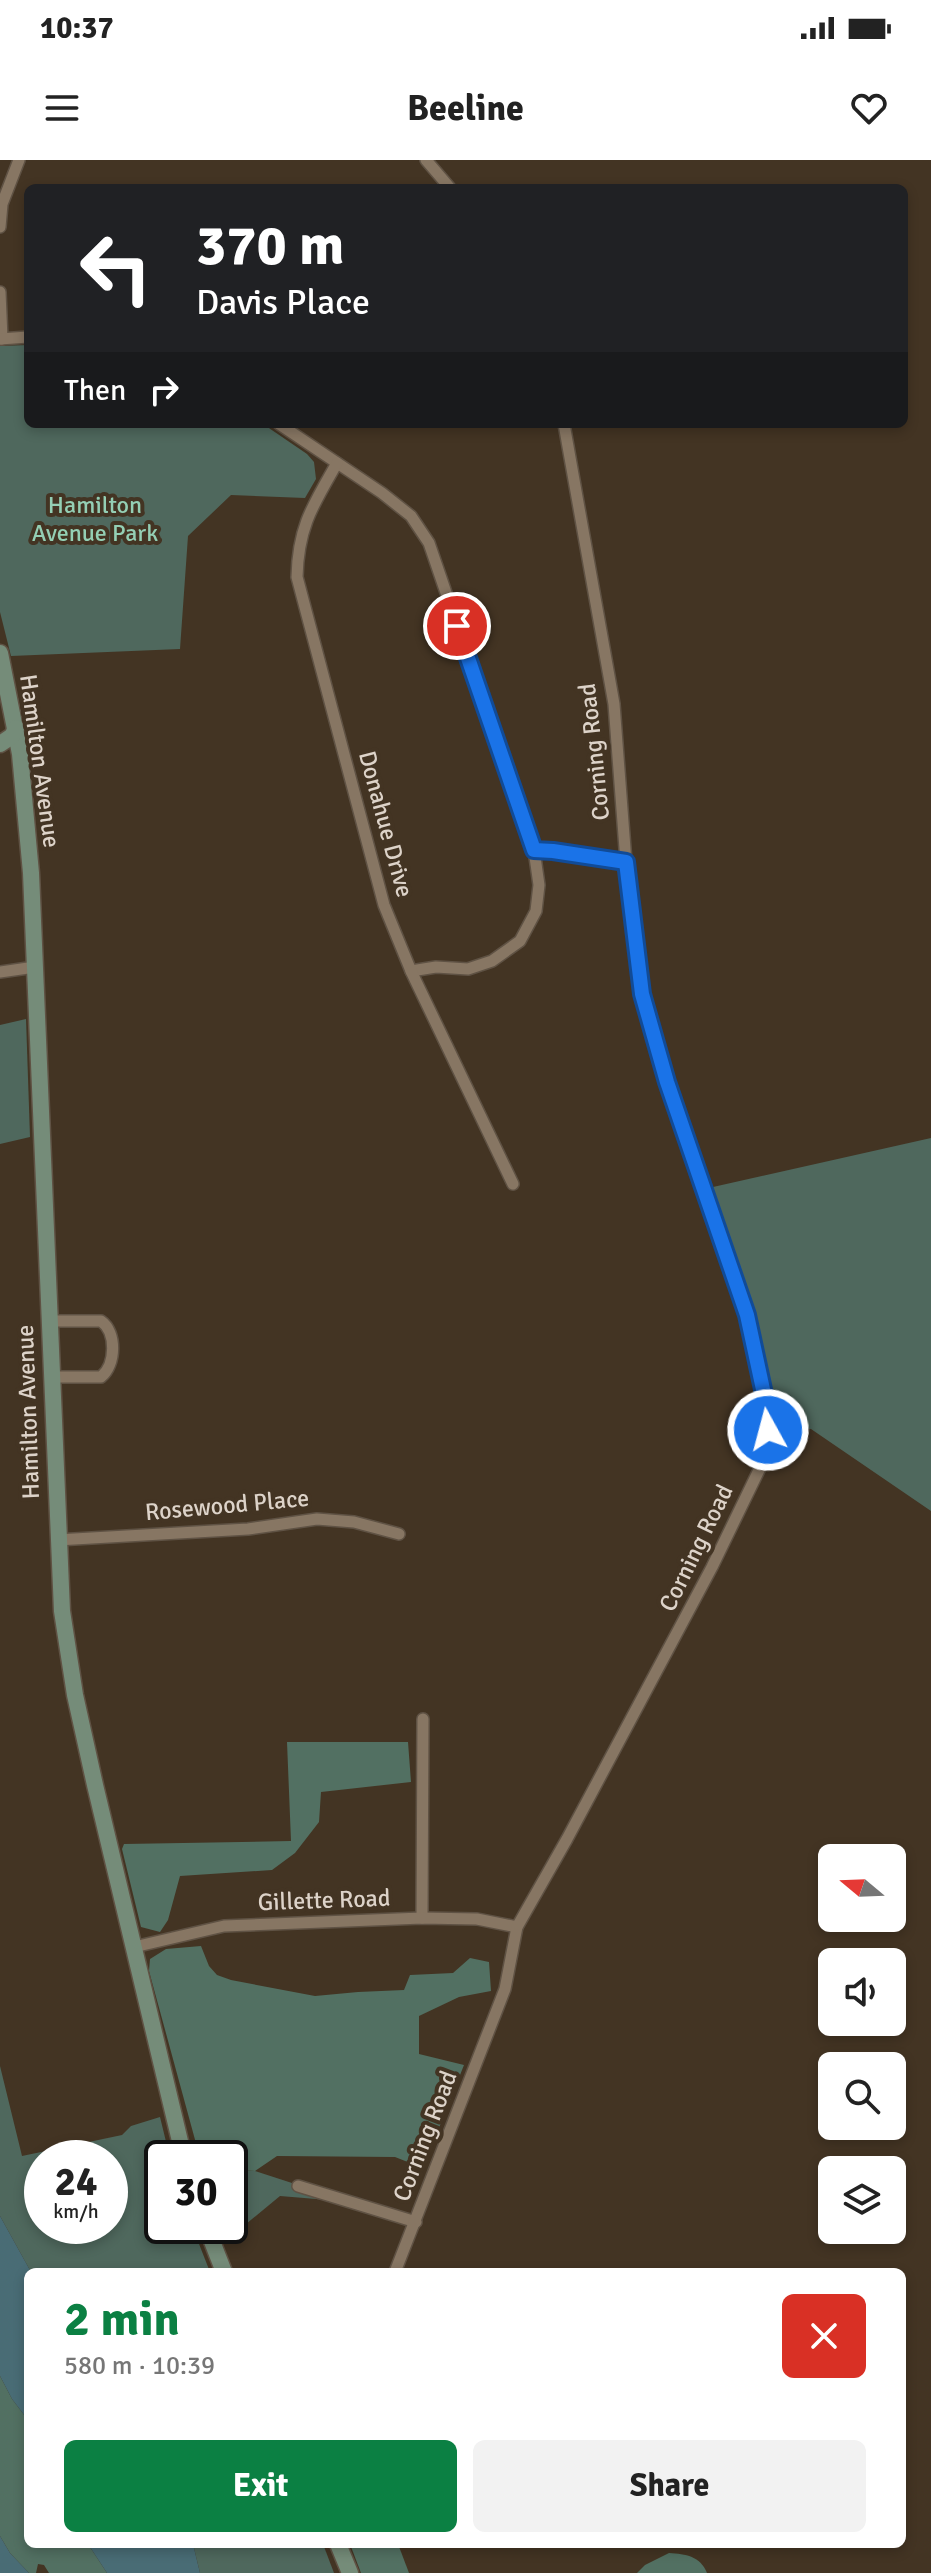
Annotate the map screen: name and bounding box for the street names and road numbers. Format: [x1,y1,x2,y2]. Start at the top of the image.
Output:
street label: Hamilton Avenue [13,672,67,850]
street label: Corning Road [572,682,616,822]
street label: Donahue Drive [352,747,420,901]
street label: Hamilton Avenue [10,1324,46,1500]
street label: Corning Road [652,1480,740,1616]
street label: Rosewood Place [144,1483,310,1527]
street label: Gillette Road [257,1883,391,1917]
street label: Corning Road [386,2066,464,2206]

